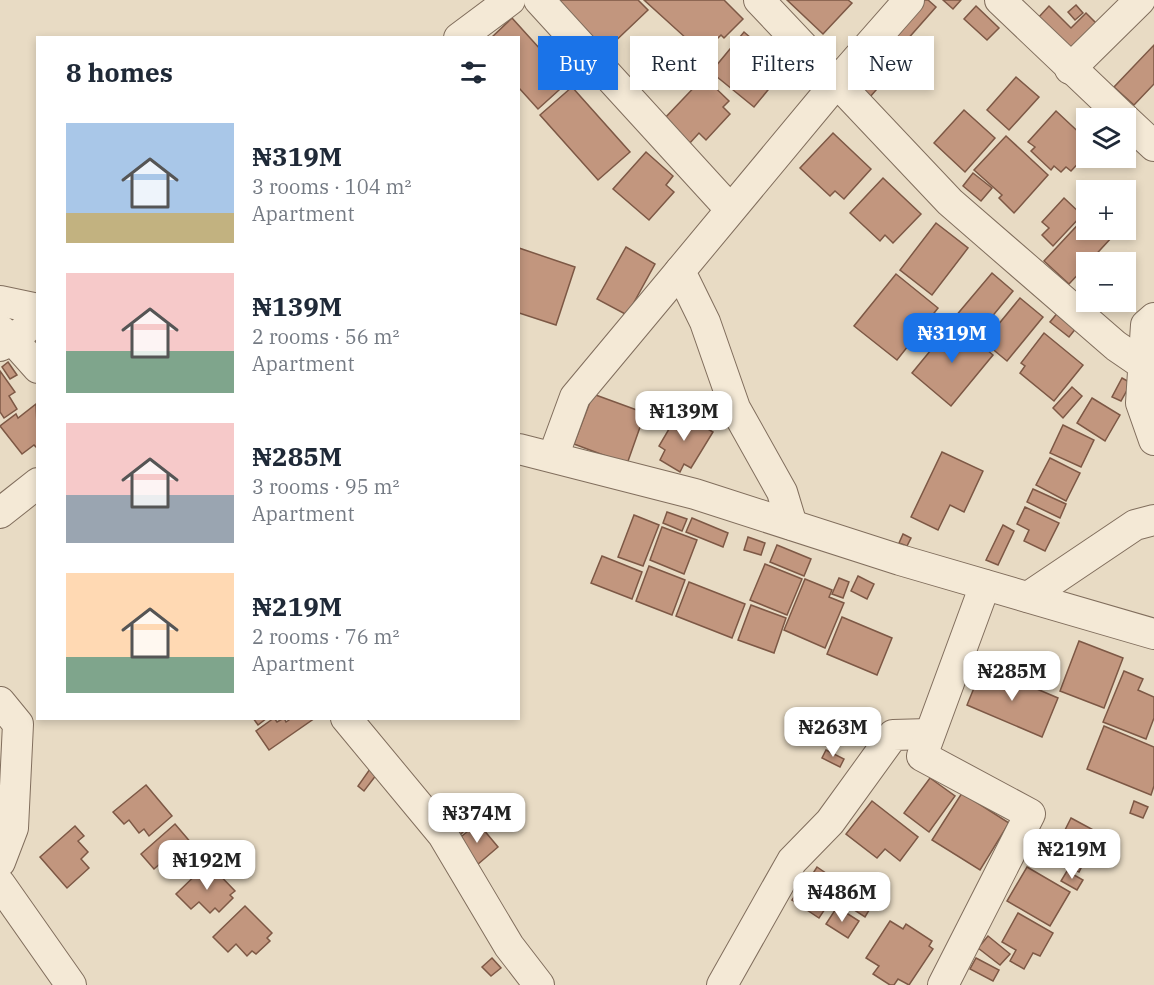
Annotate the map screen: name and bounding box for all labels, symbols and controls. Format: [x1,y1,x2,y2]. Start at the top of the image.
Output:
chip: Buy [538,36,618,90]
chip: Rent [630,36,718,90]
chip: Filters [730,36,836,90]
chip: New [848,36,934,90]
text: 8 homes [66,55,173,89]
icon: filters [457,56,490,89]
map controls [1076,108,1136,312]
button: layers [1076,108,1136,168]
text: ₦319M [252,139,342,173]
icon: home [114,147,186,219]
text: 3 rooms · 104 m² [252,173,411,200]
button: + [1076,180,1136,240]
text: Apartment [252,200,355,227]
button: − [1076,252,1136,312]
text: ₦139M [252,289,342,323]
icon: home [114,297,186,369]
pin: ₦319M [910,313,994,364]
text: ₦319M [917,319,987,346]
text: 2 rooms · 56 m² [252,323,399,350]
text: Apartment [252,350,355,377]
pin: ₦139M [642,391,726,442]
text: ₦139M [649,397,719,424]
text: ₦285M [252,439,342,473]
icon: home [114,447,186,519]
text: 3 rooms · 95 m² [252,473,399,500]
text: Apartment [252,500,355,527]
text: ₦219M [252,589,342,623]
icon: home [114,597,186,669]
text: 2 rooms · 76 m² [252,623,399,650]
text: Apartment [252,650,355,677]
pin: ₦285M [970,651,1054,702]
text: ₦285M [977,657,1047,684]
pin: ₦263M [791,707,875,758]
text: ₦263M [798,713,868,740]
pin: ₦374M [435,793,519,844]
text: ₦374M [442,799,512,826]
pin: ₦219M [1030,829,1114,880]
text: ₦219M [1037,835,1107,862]
pin: ₦192M [165,840,249,891]
text: ₦192M [172,846,242,873]
pin: ₦486M [800,872,884,923]
text: ₦486M [807,878,877,905]

